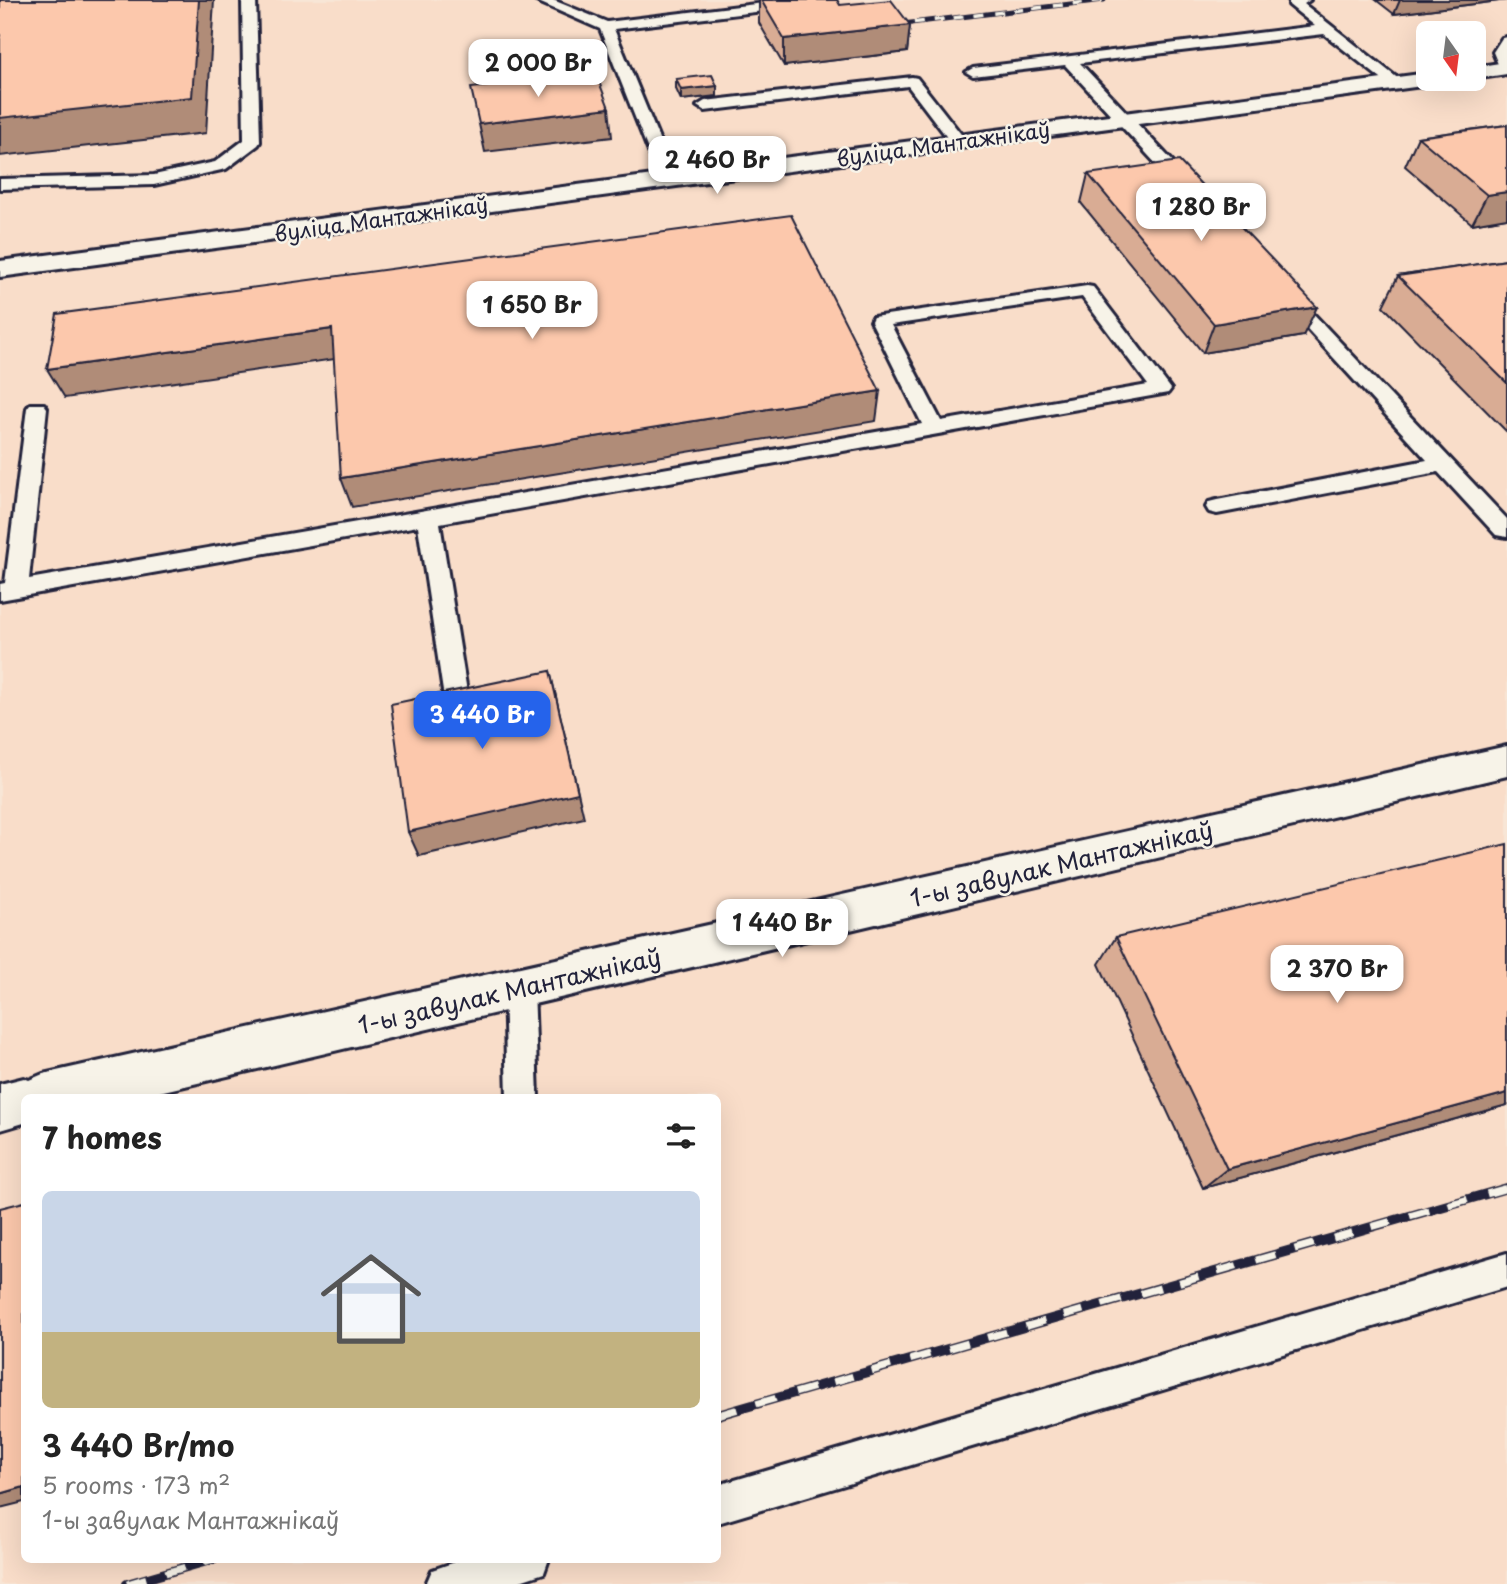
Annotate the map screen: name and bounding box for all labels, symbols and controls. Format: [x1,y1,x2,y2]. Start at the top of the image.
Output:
north arrow [1416,21,1486,91]
map controls [1416,21,1486,91]
pin: 2 000 Br [466,40,610,99]
text: 2 000 Br [484,44,592,79]
street label: вуліца Мантажнікаў [834,112,1052,174]
pin: 2 460 Br [645,136,789,196]
text: 2 460 Br [664,141,770,176]
pin: 1 280 Br [1129,184,1273,243]
street label: вуліца Мантажнікаў [272,187,490,249]
text: 1 280 Br [1152,188,1250,223]
pin: 1 650 Br [460,282,604,341]
text: 1 650 Br [483,286,581,321]
pin: 3 440 Br [410,692,554,751]
text: 3 440 Br [430,696,534,731]
street label: 1-ы завулак Мантажнікаў [906,811,1216,915]
pin: 1 440 Br [710,900,854,959]
text: 1 440 Br [732,904,832,939]
street label: 1-ы завулак Мантажнікаў [354,938,664,1042]
pin: 2 370 Br [1265,946,1409,1005]
text: 2 370 Br [1286,950,1388,985]
text: 7 homes [42,1114,162,1159]
icon: filters [662,1117,700,1155]
icon: home [308,1236,434,1362]
text: 3 440 Br/mo [42,1422,234,1467]
text: 5 rooms · 173 m² [42,1467,230,1502]
text: 1-ы завулак Мантажнікаў [42,1502,339,1537]

